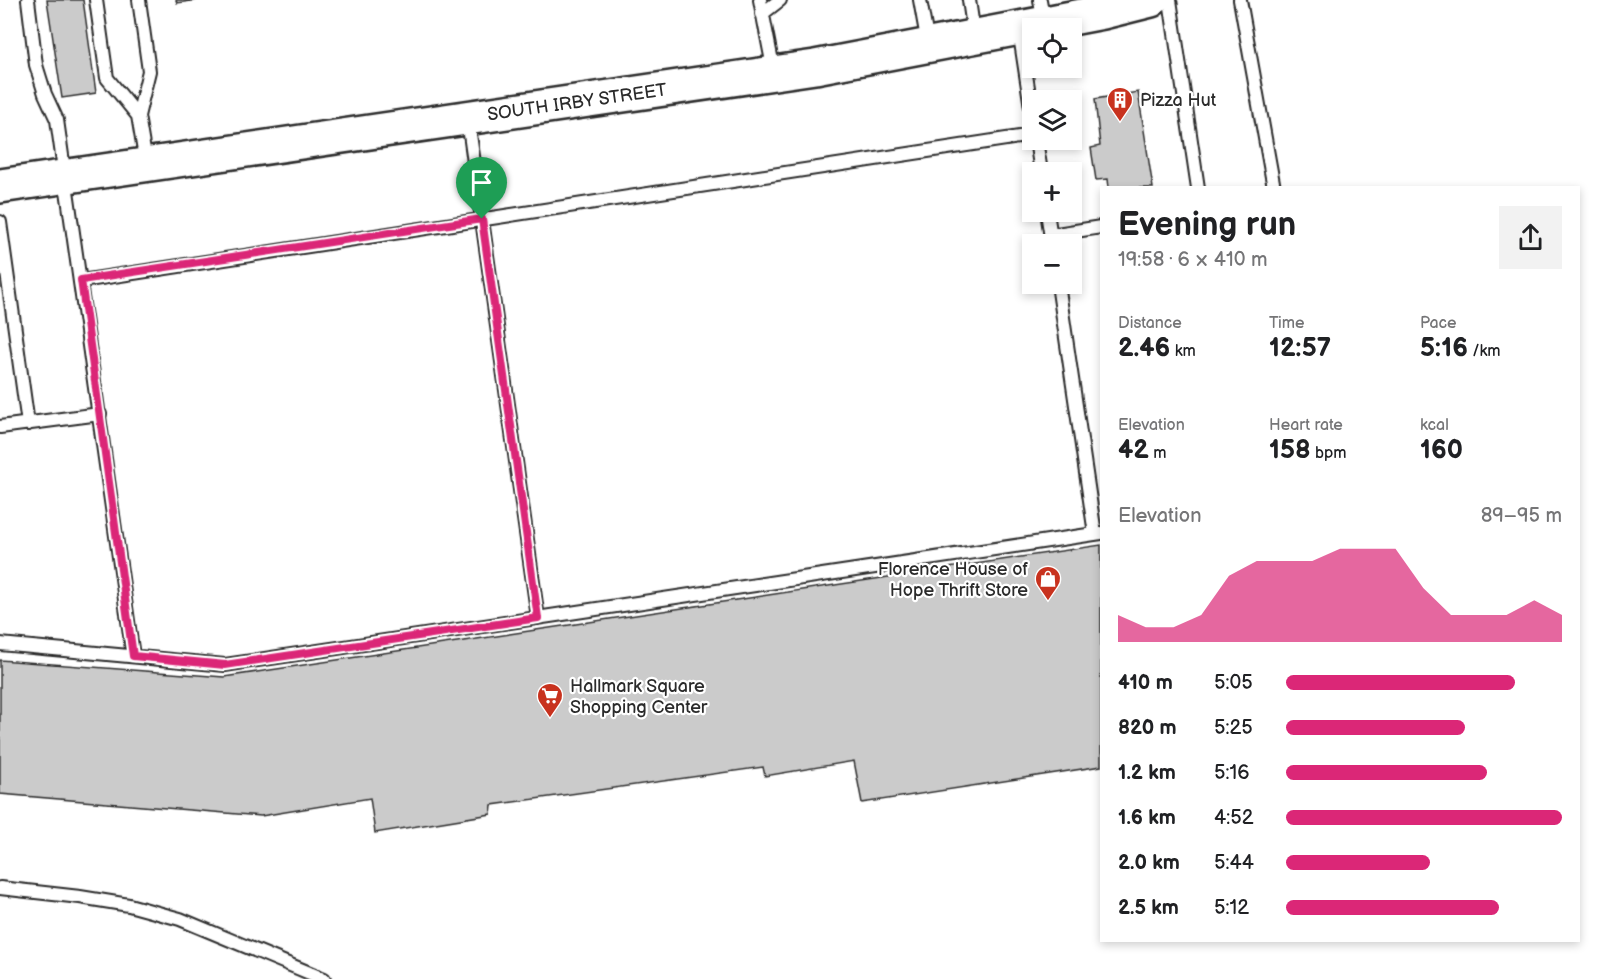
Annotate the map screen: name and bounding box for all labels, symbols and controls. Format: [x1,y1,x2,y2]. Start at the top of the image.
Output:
map controls [1022,18,1082,294]
button: locate [1022,18,1082,78]
street label: SOUTH IRBY STREET [486,79,668,125]
building icon: Pizza Hut [1105,85,1135,123]
button: layers [1022,90,1082,150]
place label: Pizza Hut [1140,90,1217,111]
pin [456,157,507,219]
button: + [1022,162,1082,222]
icon: arrive [465,166,498,199]
text: Evening run [1118,205,1296,245]
button: share [1499,206,1562,269]
button: − [1022,234,1082,294]
text: 19:58 · 6 × 410 m [1118,248,1267,272]
text: Distance [1118,314,1182,333]
text: Time [1269,314,1304,333]
text: Pace [1420,314,1456,333]
text: 2.46 [1118,333,1170,364]
text: 12:57 [1269,333,1331,364]
text: 5:16 [1420,333,1468,364]
text: km [1170,342,1196,361]
text: /km [1468,342,1501,361]
text: Elevation [1118,416,1185,435]
text: Heart rate [1269,416,1343,435]
text: kcal [1420,416,1449,435]
text: 42 [1118,435,1149,466]
text: 158 [1269,435,1311,466]
text: 160 [1420,435,1463,466]
text: m [1149,444,1166,463]
text: bpm [1311,444,1346,463]
text: Elevation [1118,504,1201,528]
text: 89–95 m [1481,504,1562,528]
place label: Florence House of Hope Thrift Store [878,559,1028,601]
shop icon: Florence House of Hope Thrift Store [1033,564,1063,602]
text: 410 m [1118,671,1173,695]
text: 5:05 [1214,671,1253,695]
place label: Hallmark Square Shopping Center [570,676,708,718]
supermarket icon: Hallmark Square Shopping Center [535,681,565,719]
text: 820 m [1118,716,1177,740]
text: 5:25 [1214,716,1253,740]
text: 1.2 km [1118,761,1176,785]
text: 5:16 [1214,761,1249,785]
text: 1.6 km [1118,806,1176,830]
text: 4:52 [1214,806,1254,830]
text: 2.0 km [1118,851,1180,875]
text: 5:44 [1214,851,1254,875]
text: 2.5 km [1118,896,1179,920]
text: 5:12 [1214,896,1249,920]

